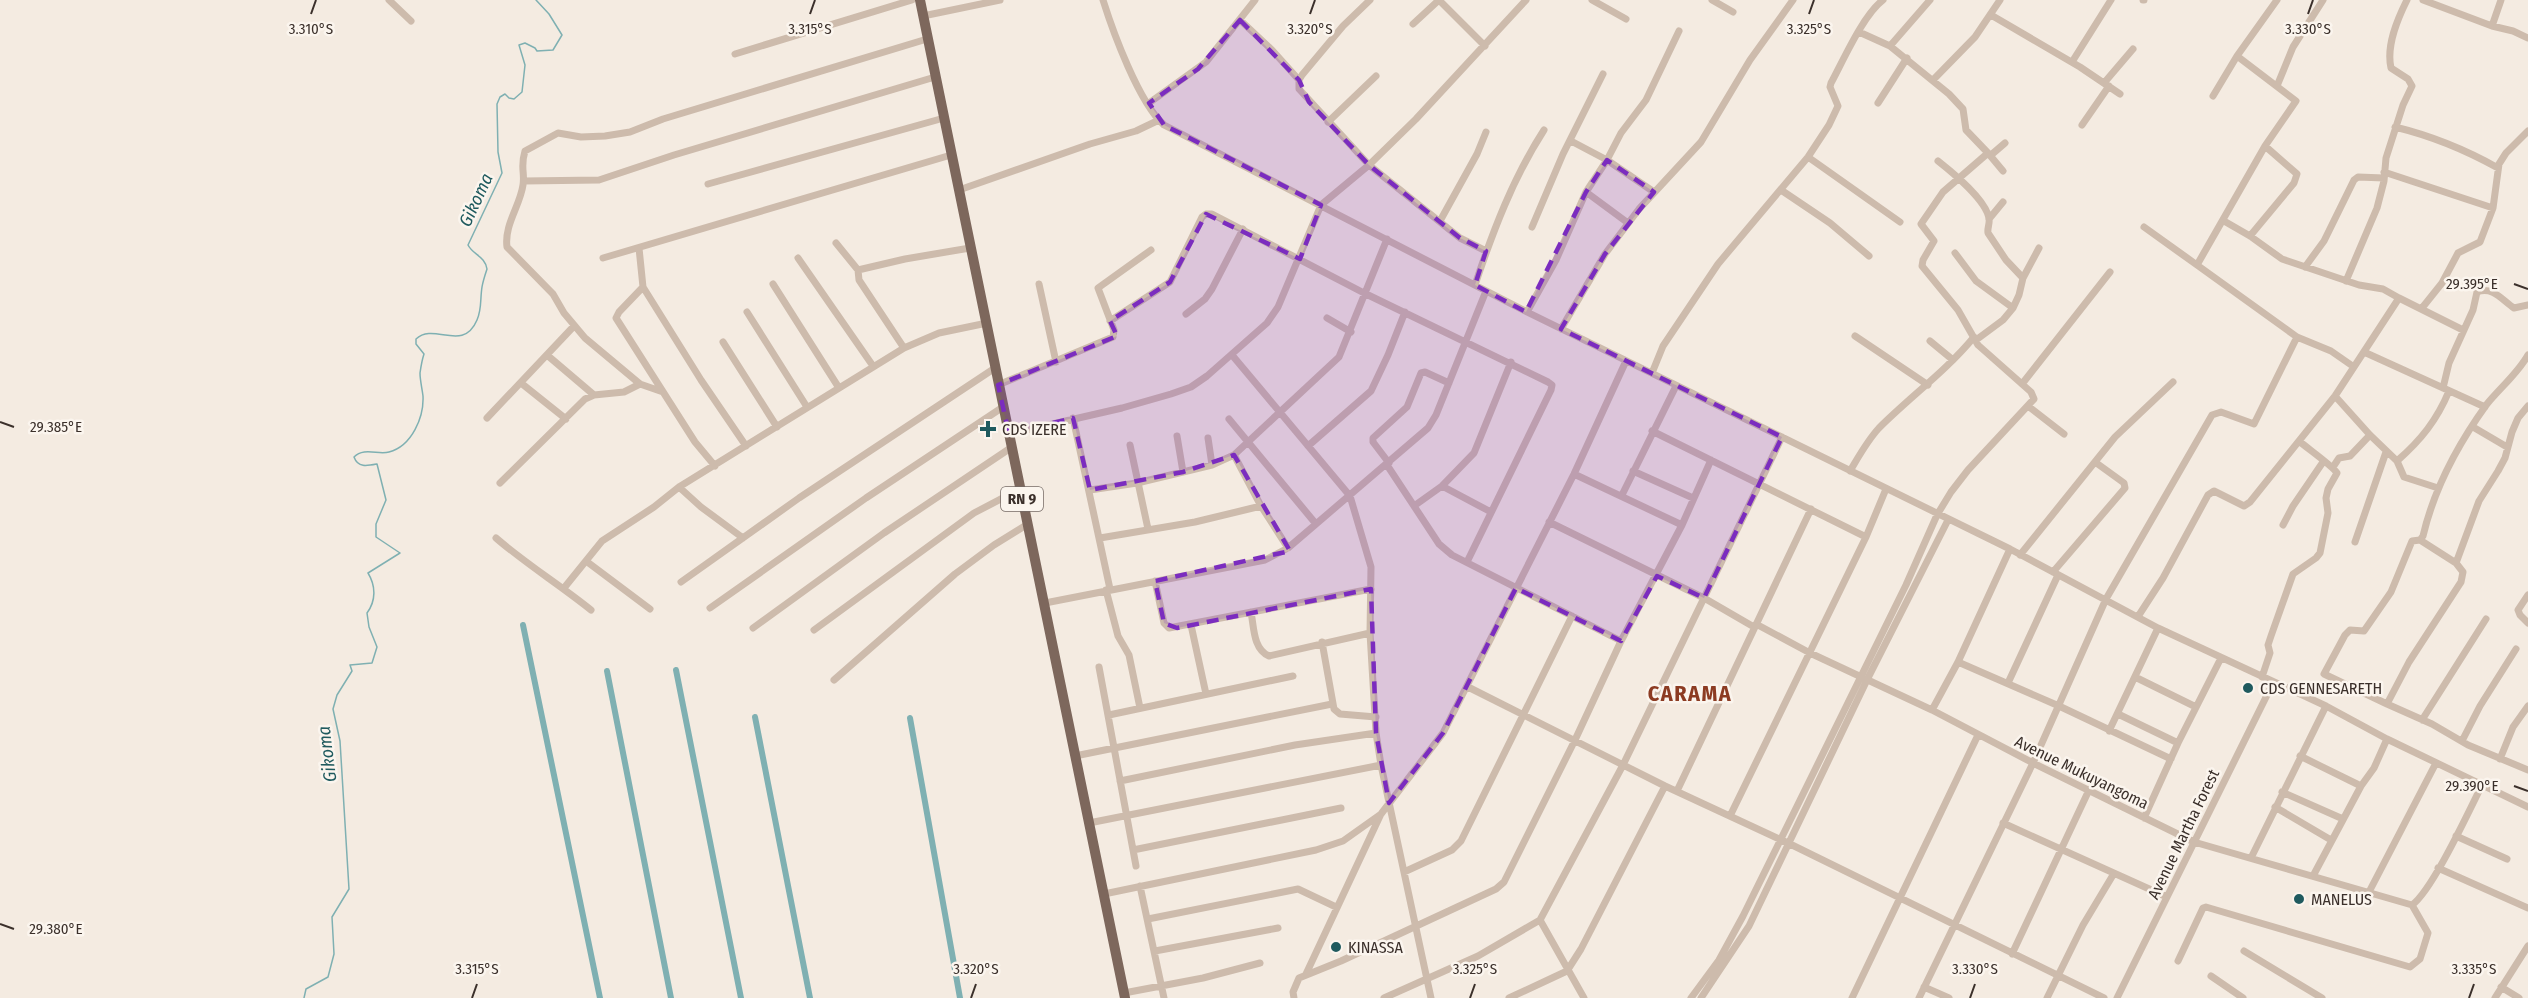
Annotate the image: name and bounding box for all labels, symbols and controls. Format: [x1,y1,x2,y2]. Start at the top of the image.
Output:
text: 3.310°S [289,20,333,38]
text: 3.315°S [788,20,832,38]
text: 3.320°S [1287,20,1333,38]
text: 3.325°S [1787,20,1831,38]
text: 3.330°S [2285,20,2331,38]
water label: Gikoma [454,170,498,230]
text: 29.395°E [2446,275,2498,293]
text: 29.385°E [30,418,82,436]
marker: CDS IZERE [979,420,997,438]
place label: CDS IZERE [1002,420,1067,439]
road number: RN 9 [1001,487,1043,511]
place label: CDS GENNESARETH [2260,679,2382,698]
district label: CARAMA [1648,680,1732,707]
marker: CDS GENNESARETH [2241,681,2255,695]
water label: Gikoma [313,725,341,783]
street label: Avenue Mukuyangoma [2012,732,2152,813]
street label: Avenue Martha Forest [2144,766,2223,902]
text: 29.390°E [2446,777,2498,795]
place label: MANELUS [2311,890,2372,909]
marker: MANELUS [2292,892,2306,906]
text: 29.380°E [29,920,83,938]
place label: KINASSA [1348,938,1403,957]
marker: KINASSA [1329,940,1343,954]
text: 3.315°S [455,960,499,978]
text: 3.320°S [953,960,999,978]
text: 3.325°S [1453,960,1497,978]
text: 3.330°S [1952,960,1998,978]
text: 3.335°S [2452,960,2496,978]

